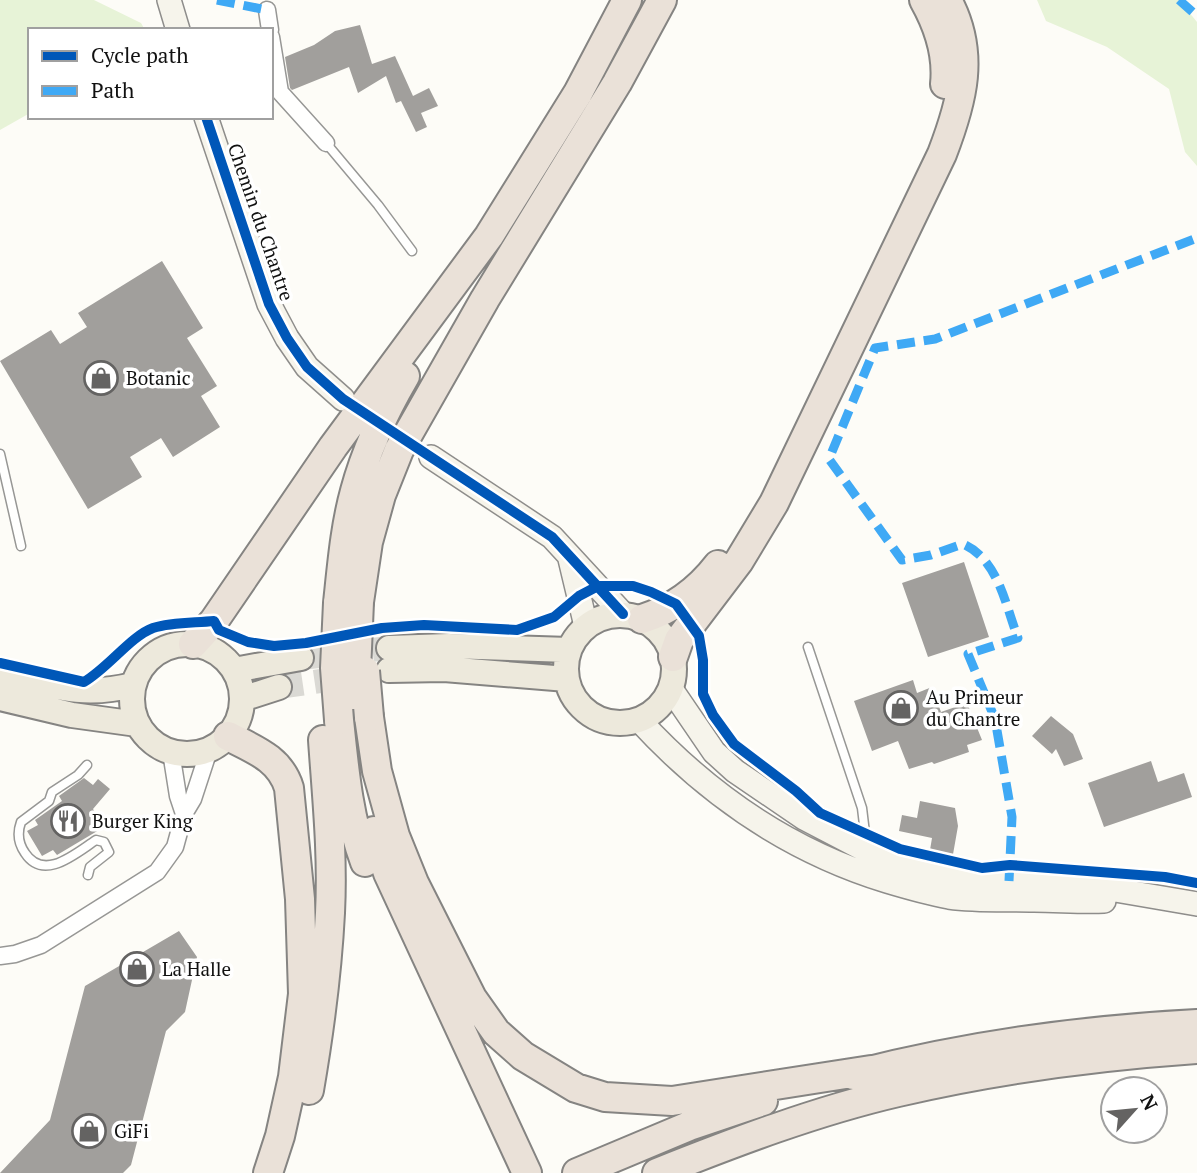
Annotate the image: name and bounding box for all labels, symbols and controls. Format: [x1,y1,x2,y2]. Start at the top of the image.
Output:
legend [28,28,273,119]
text: Cycle path [91,41,189,69]
text: Path [91,76,134,104]
street label: Chemin du Chantre [223,140,300,304]
shop icon: Botanic [82,359,120,397]
place label: Botanic [126,365,191,390]
place label: Au Primeur du Chantre [926,684,1024,731]
shop icon: Au Primeur du Chantre [882,689,920,727]
restaurant icon: Burger King [49,802,87,840]
place label: Burger King [92,808,194,833]
shop icon: La Halle [118,950,156,988]
place label: La Halle [162,956,231,981]
north arrow [1099,1075,1169,1145]
text: N [1135,1090,1164,1115]
shop icon: GiFi [70,1112,108,1150]
place label: GiFi [114,1118,149,1143]

